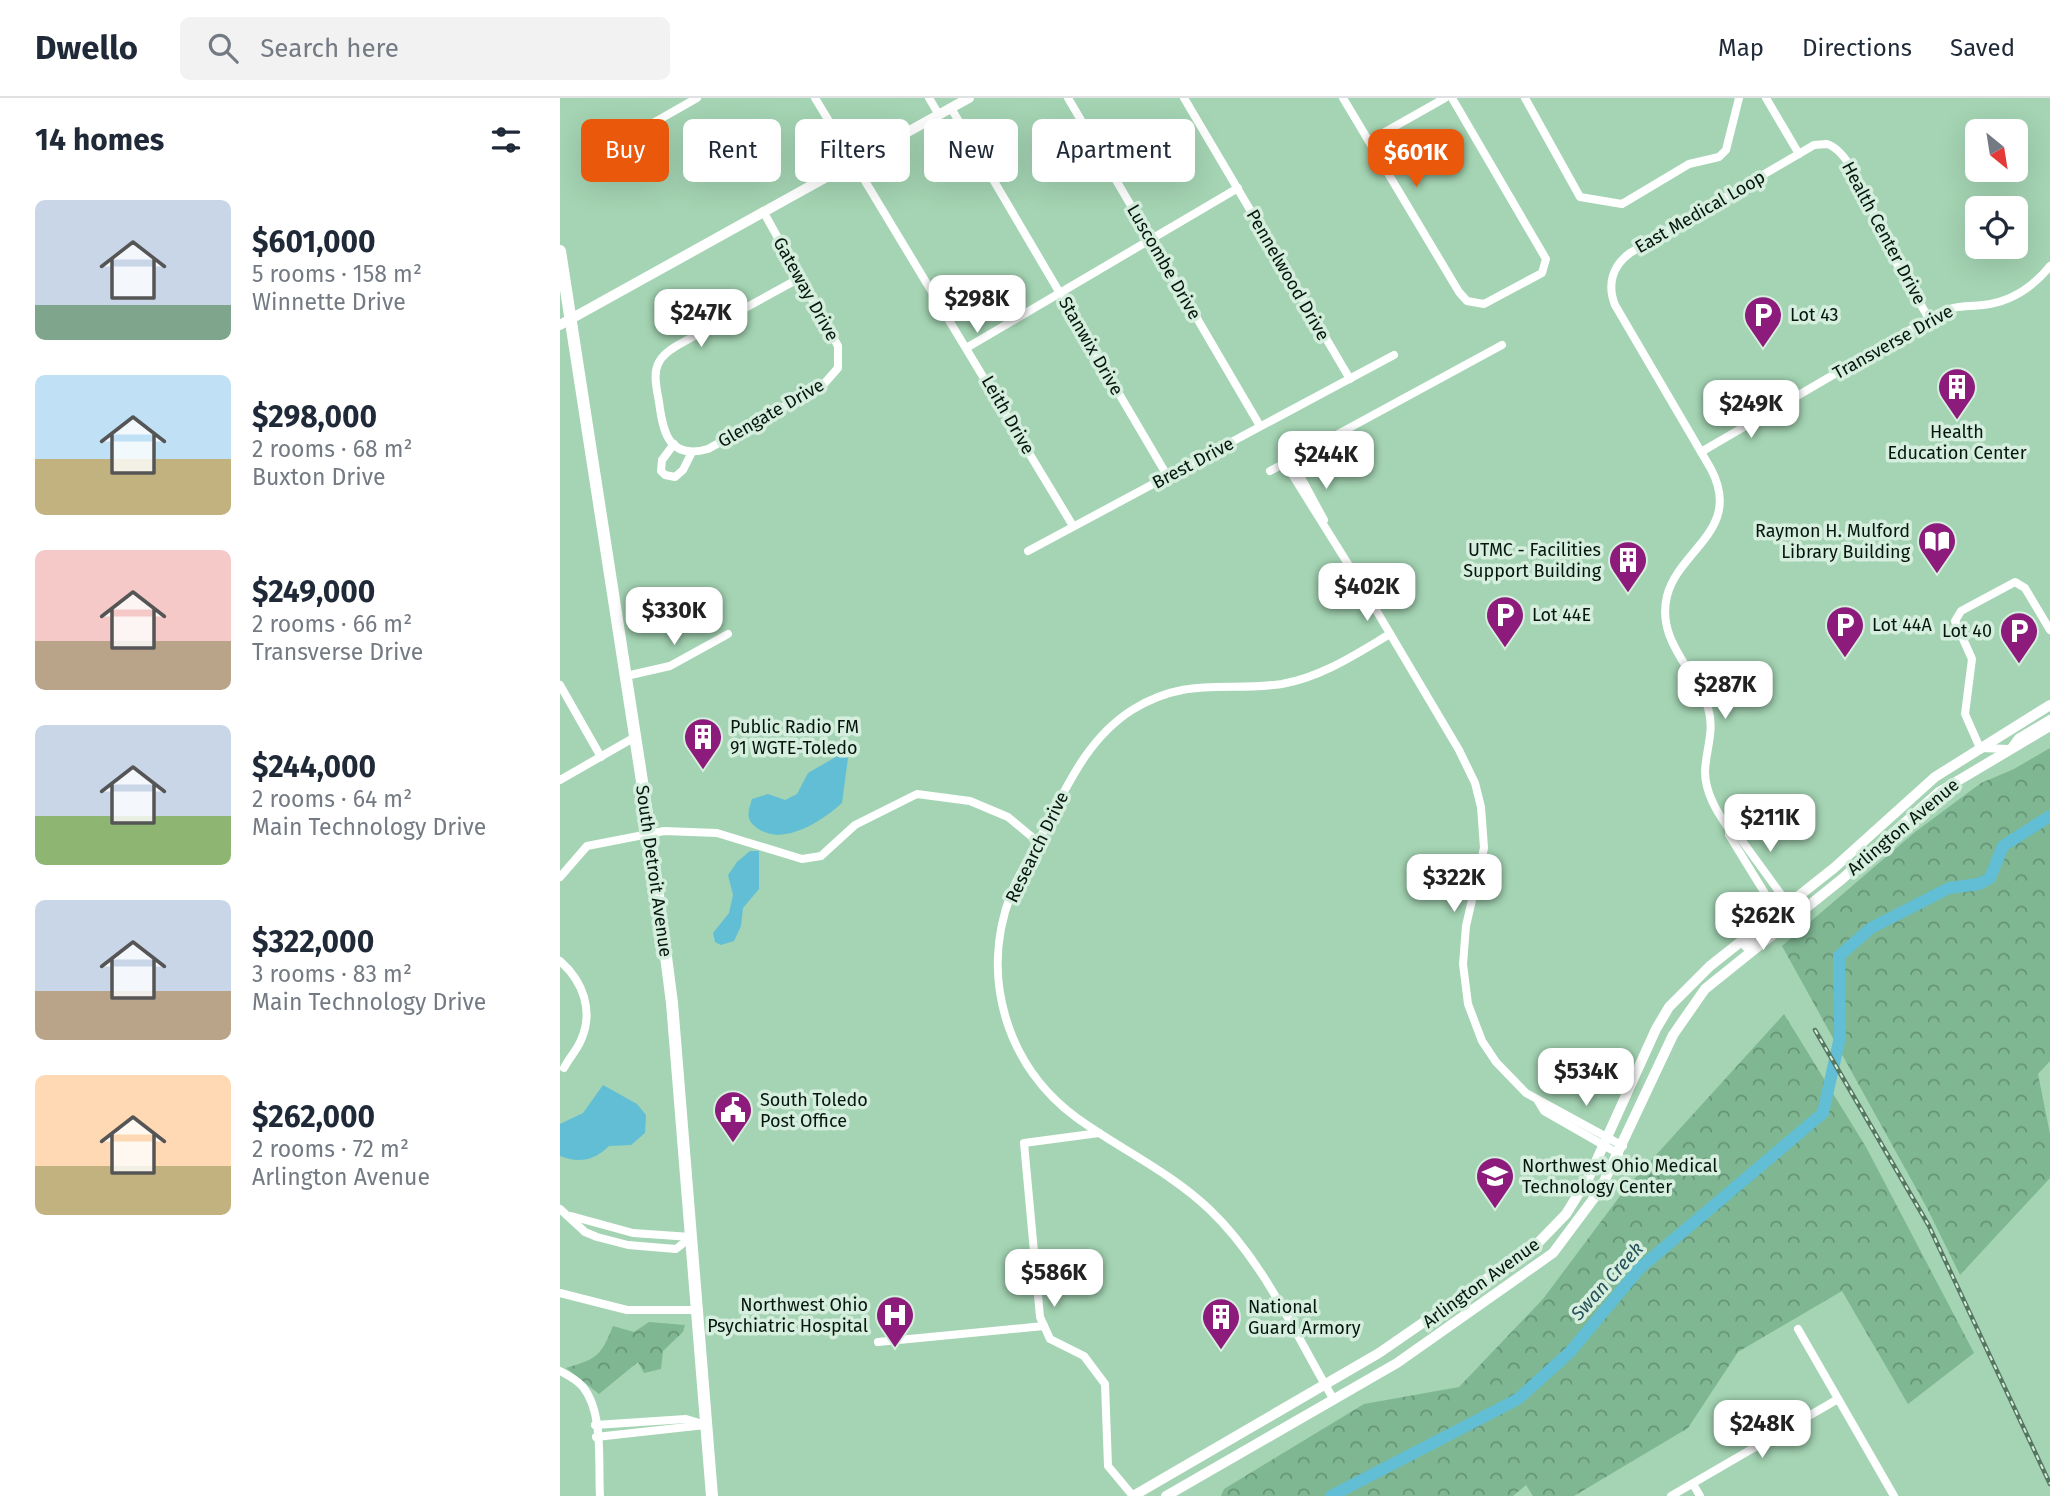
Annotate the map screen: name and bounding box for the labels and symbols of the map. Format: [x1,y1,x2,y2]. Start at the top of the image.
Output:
north arrow [1965,119,2028,182]
pin: $601K [1367,130,1465,189]
street label: Health Center Drive [1837,158,1931,308]
street label: East Medical Loop [1631,166,1769,258]
street label: Luscombe Drive [1122,201,1206,323]
street label: Pennelwood Drive [1242,206,1334,344]
street label: Gateway Drive [768,233,844,345]
pin: $298K [928,275,1026,335]
pin: $247K [652,289,750,349]
street label: Stanwix Drive [1054,293,1128,399]
parking icon: Lot 43 [1742,294,1784,349]
street label: Transverse Drive [1829,300,1957,384]
place label: Lot 43 [1790,304,1839,326]
building icon: Health Education Center [1936,366,1978,421]
street label: Leith Drive [977,372,1039,458]
street label: Glengate Drive [714,374,828,452]
pin: $249K [1702,380,1800,440]
place label: Health Education Center [1887,421,2027,464]
street label: Brest Drive [1149,432,1237,494]
pin: $244K [1277,432,1375,491]
place label: Raymon H. Mulford Library Building [1755,520,1911,563]
library icon: Raymon H. Mulford Library Building [1916,520,1958,575]
place label: UTMC - Facilities Support Building [1463,539,1602,582]
building icon: UTMC - Facilities Support Building [1607,539,1649,594]
pin: $402K [1318,564,1416,623]
pin: $330K [625,588,723,647]
parking icon: Lot 44E [1484,594,1526,649]
place label: Lot 44E [1532,604,1591,626]
parking icon: Lot 44A [1824,604,1866,659]
parking icon: Lot 40 [1998,610,2040,665]
place label: Lot 44A [1872,614,1932,636]
place label: Lot 40 [1942,620,1992,642]
pin: $287K [1676,662,1774,721]
building icon: Public Radio FM 91 WGTE-Toledo [682,716,724,771]
place label: Public Radio FM 91 WGTE-Toledo [730,716,859,759]
street label: Arlington Avenue [1843,774,1963,880]
street label: South Detroit Avenue [631,784,677,958]
street label: Research Drive [1001,788,1073,906]
pin: $211K [1721,794,1819,854]
pin: $322K [1405,854,1503,914]
pin: $262K [1714,892,1812,952]
pin: $534K [1537,1048,1635,1108]
public building icon: South Toledo Post Office [712,1089,754,1144]
place label: South Toledo Post Office [760,1089,868,1132]
school or university icon: Northwest Ohio Medical Technology Center [1474,1155,1516,1210]
place label: Northwest Ohio Medical Technology Center [1522,1155,1718,1198]
street label: Arlington Avenue [1418,1233,1544,1333]
water label: Swan Creek [1565,1237,1648,1326]
pin: $586K [1005,1250,1103,1309]
place label: Northwest Ohio Psychiatric Hospital [707,1294,868,1337]
hospital icon: Northwest Ohio Psychiatric Hospital [874,1294,916,1349]
building icon: National Guard Armory [1200,1296,1242,1351]
place label: National Guard Armory [1248,1296,1361,1339]
pin: $248K [1713,1400,1811,1460]

